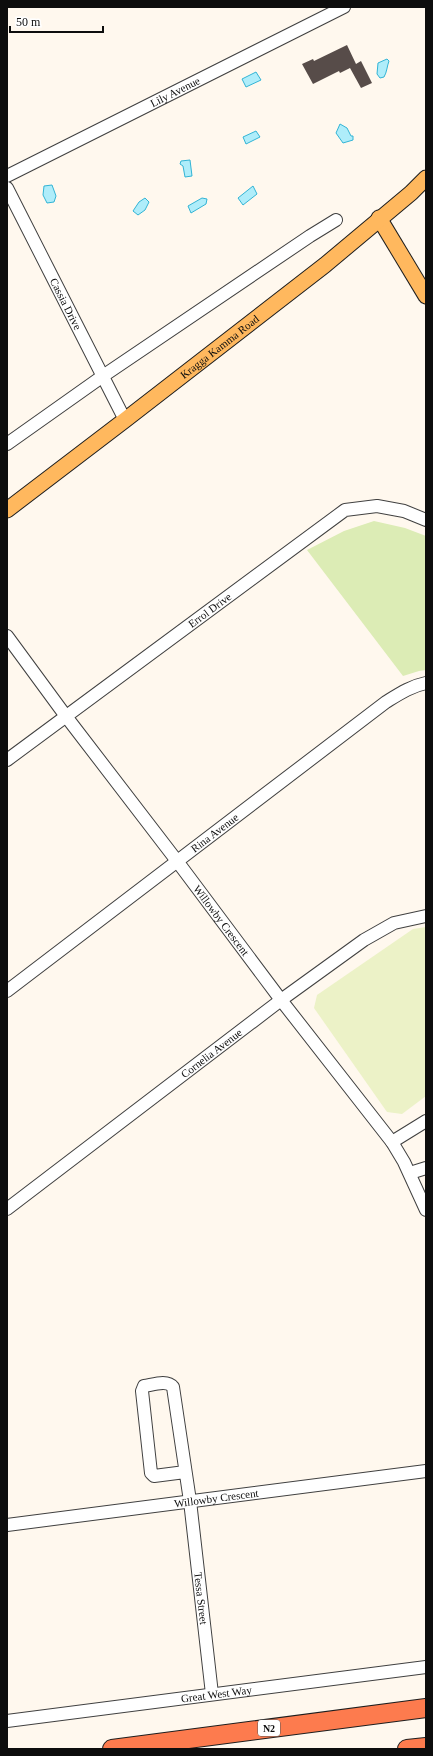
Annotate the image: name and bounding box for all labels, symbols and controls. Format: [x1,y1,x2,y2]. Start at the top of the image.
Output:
scale bar [10,8,103,34]
text: 50 m [16,15,41,29]
street label: Lily Avenue [148,74,202,109]
street label: Cassia Drive [48,276,84,332]
street label: Kragga Kamma Road [178,312,262,381]
street label: Errol Drive [186,590,234,630]
street label: Rina Avenue [188,811,241,855]
street label: Willowby Crescent [191,883,252,958]
street label: Cornelia Avenue [178,1026,244,1080]
street label: Willowby Crescent [173,1487,259,1509]
street label: Tessa Street [192,1571,210,1625]
street label: Great West Way [180,1683,253,1705]
road number: N2 [258,1720,280,1736]

